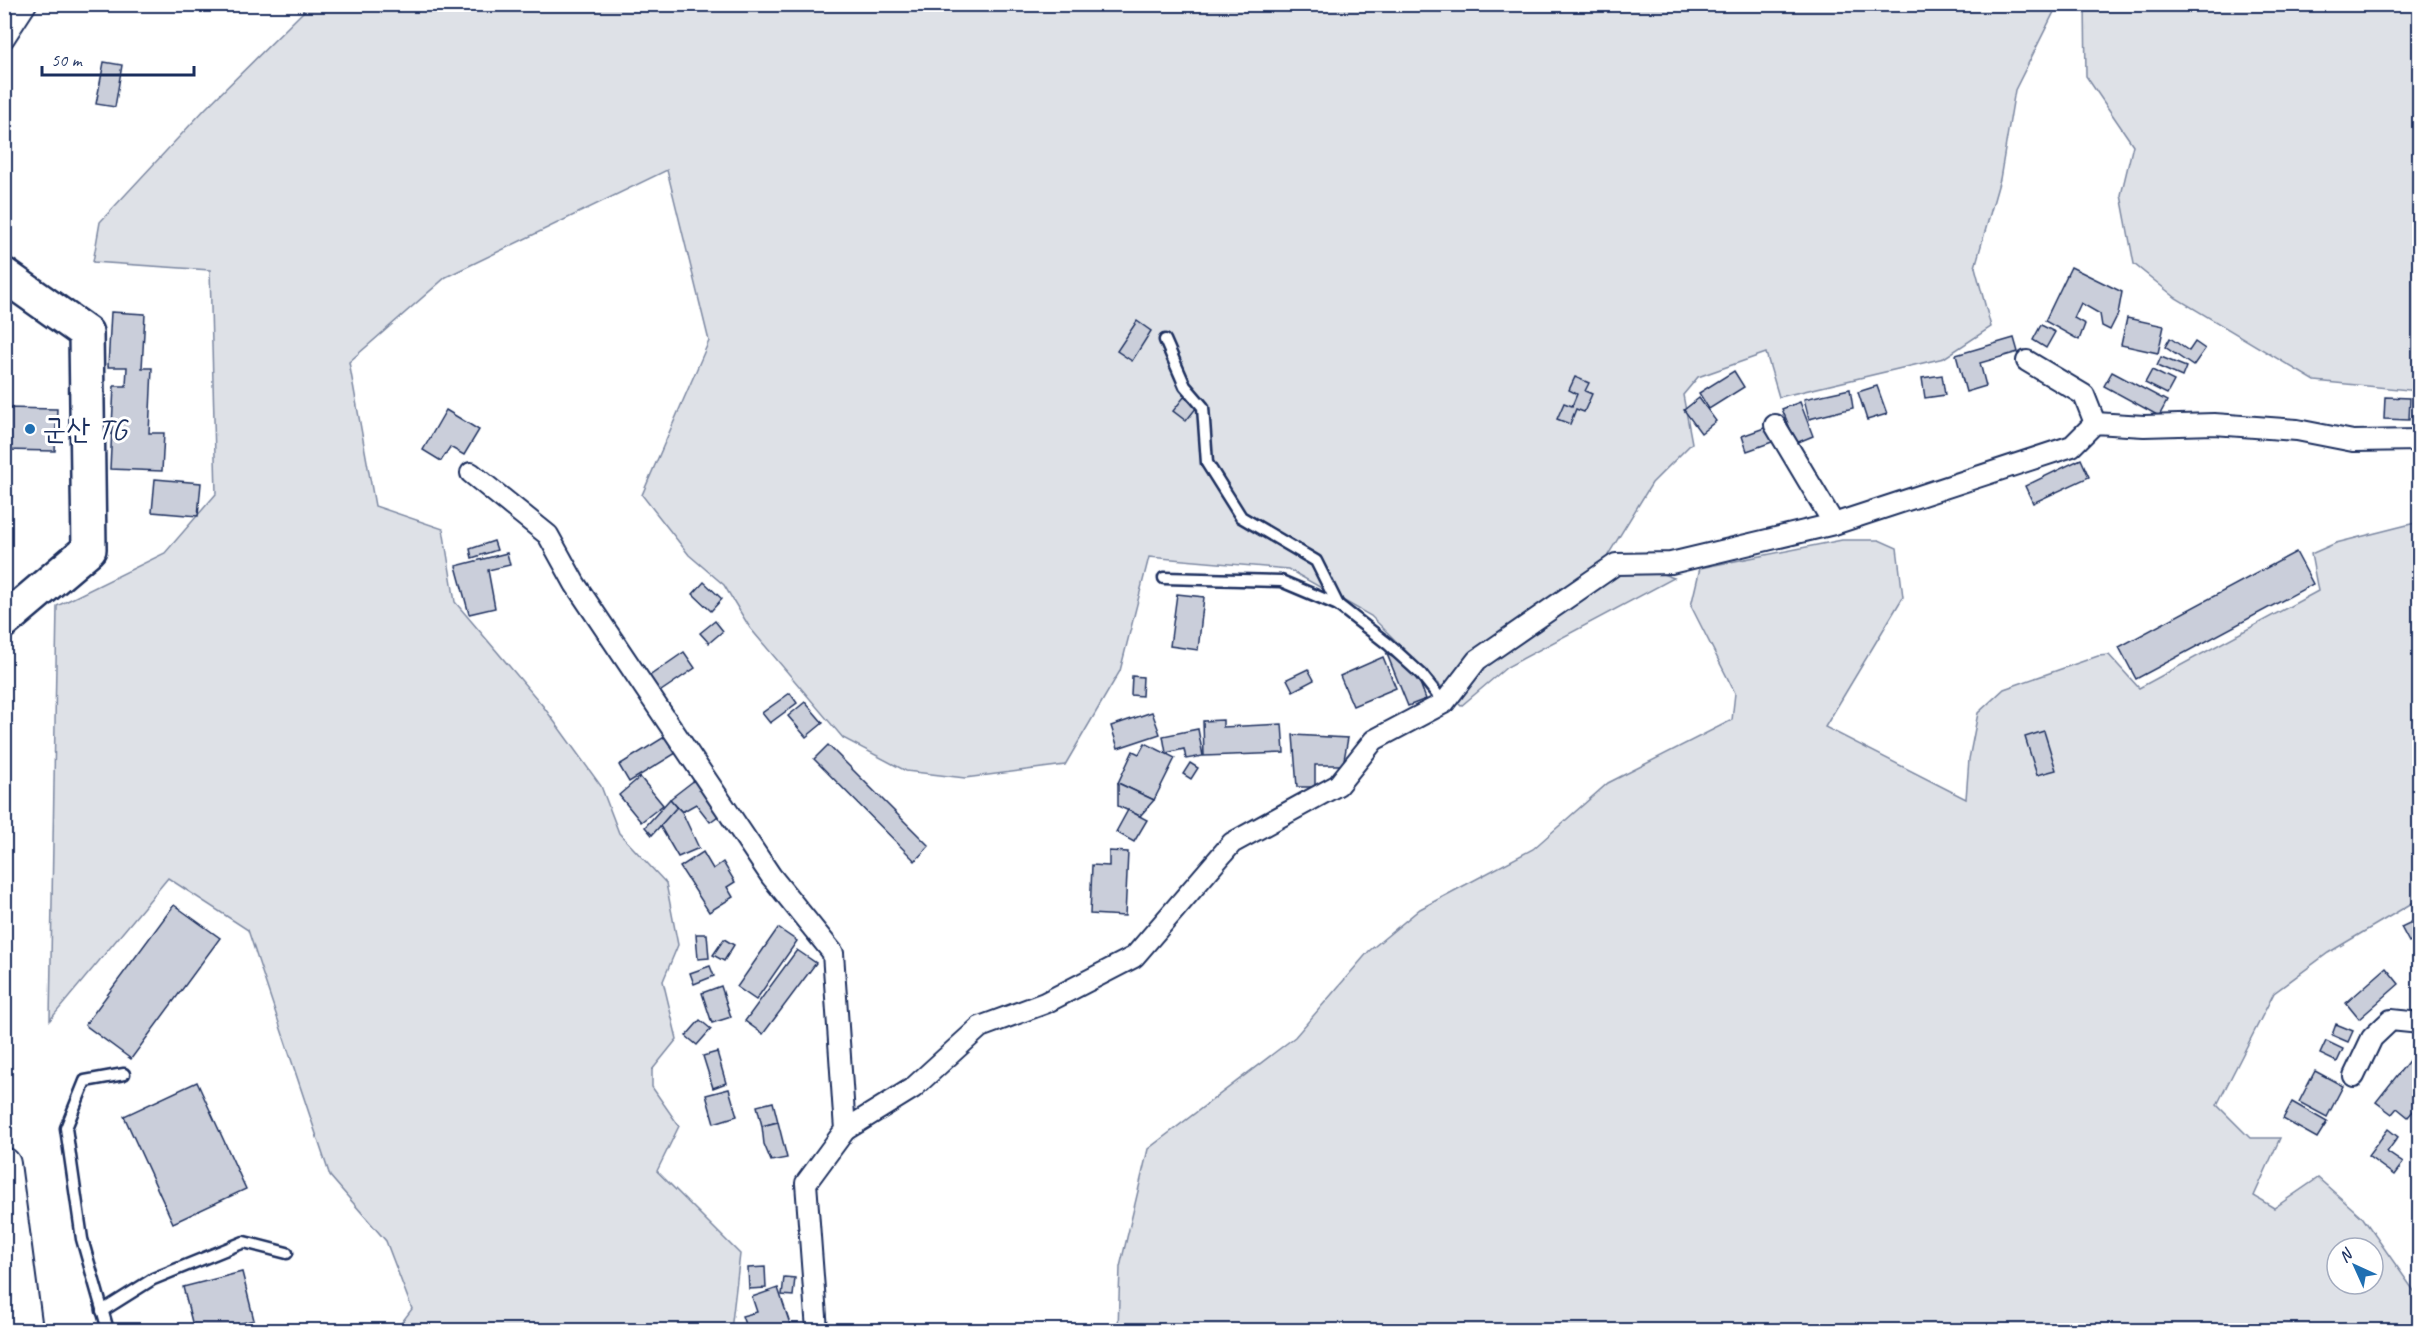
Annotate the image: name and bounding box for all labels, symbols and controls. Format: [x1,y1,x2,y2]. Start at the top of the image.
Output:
scale bar [42,39,194,77]
text: 50 m [51,49,84,71]
place label: 군산 TG [42,410,129,448]
marker: 군산 TG [23,422,37,436]
north arrow [2325,1236,2385,1296]
text: N [2335,1243,2358,1267]

